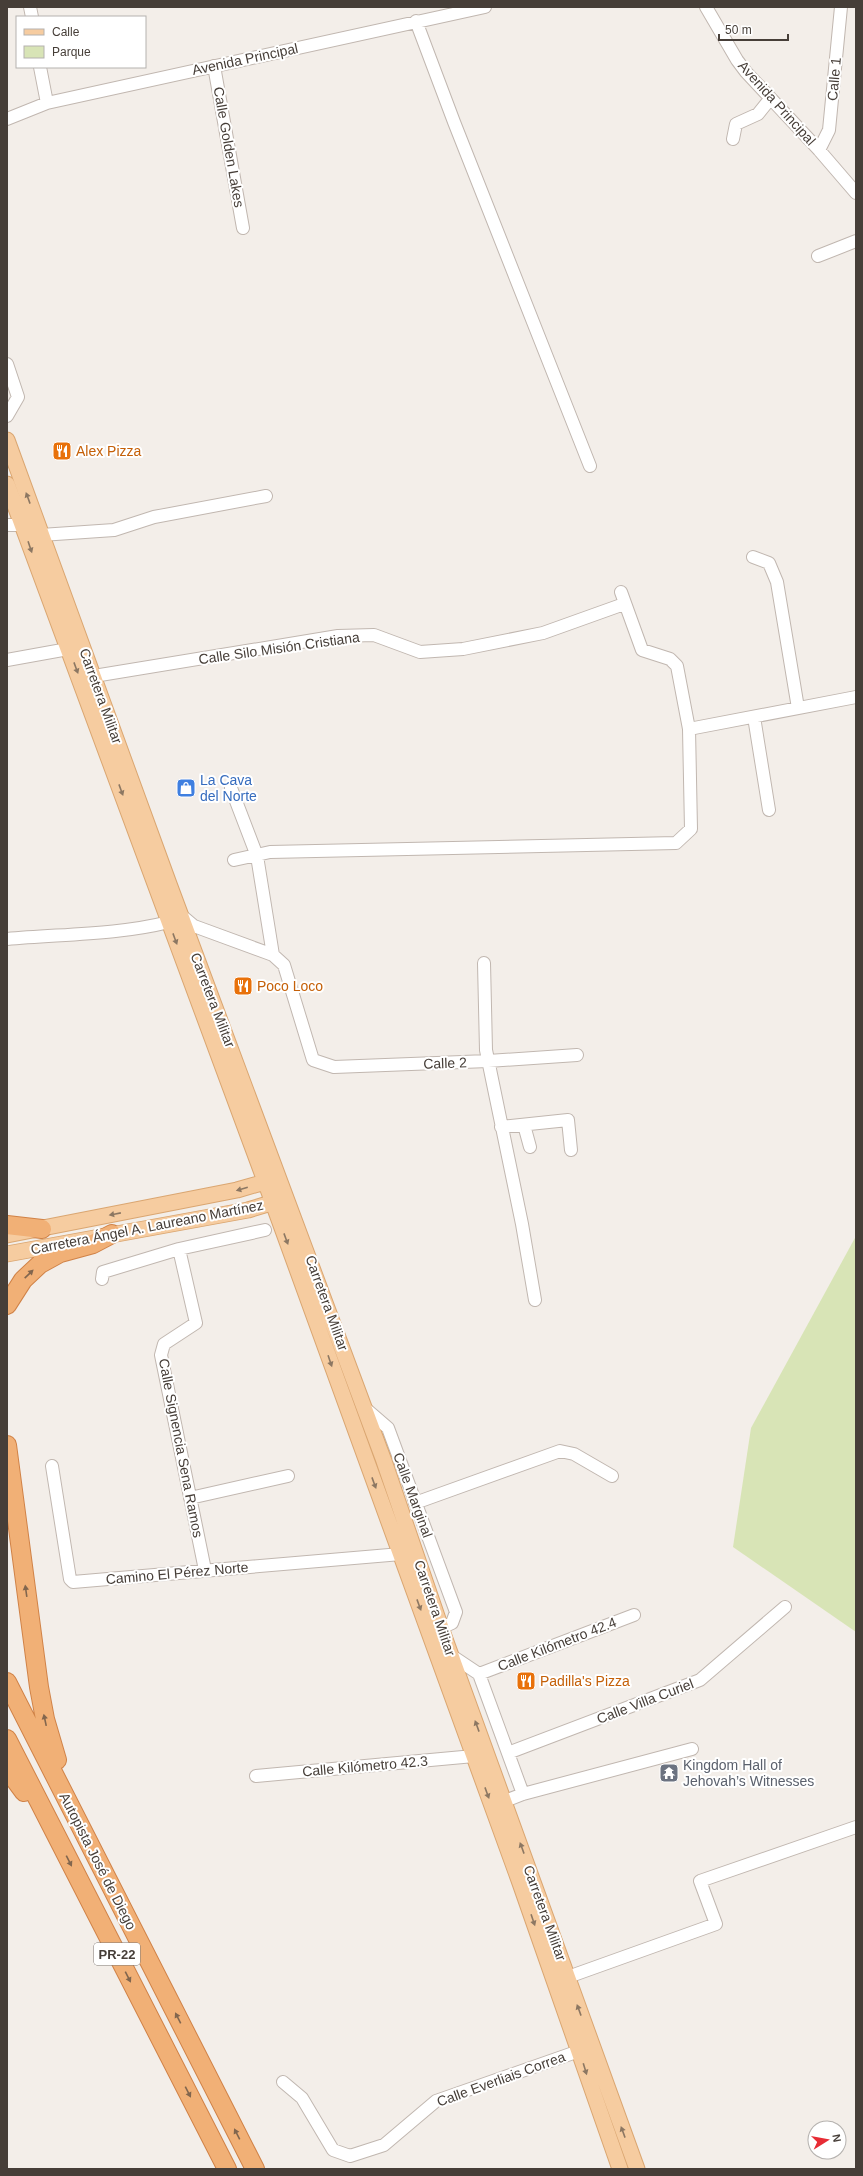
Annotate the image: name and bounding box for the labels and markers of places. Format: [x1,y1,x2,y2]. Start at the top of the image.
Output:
restaurant icon: Alex Pizza [51,440,73,462]
place label: Alex Pizza [76,443,142,459]
place label: La Cava del Norte [200,772,257,804]
shop icon: La Cava del Norte [175,777,197,799]
restaurant icon: Poco Loco [232,975,254,997]
place label: Poco Loco [257,978,323,994]
restaurant icon: Padilla's Pizza [515,1670,537,1692]
place label: Padilla's Pizza [540,1673,630,1689]
place label: Kingdom Hall of Jehovah’s Witnesses [683,1757,814,1789]
temple icon: Kingdom Hall of Jehovah’s Witnesses [658,1762,680,1784]

